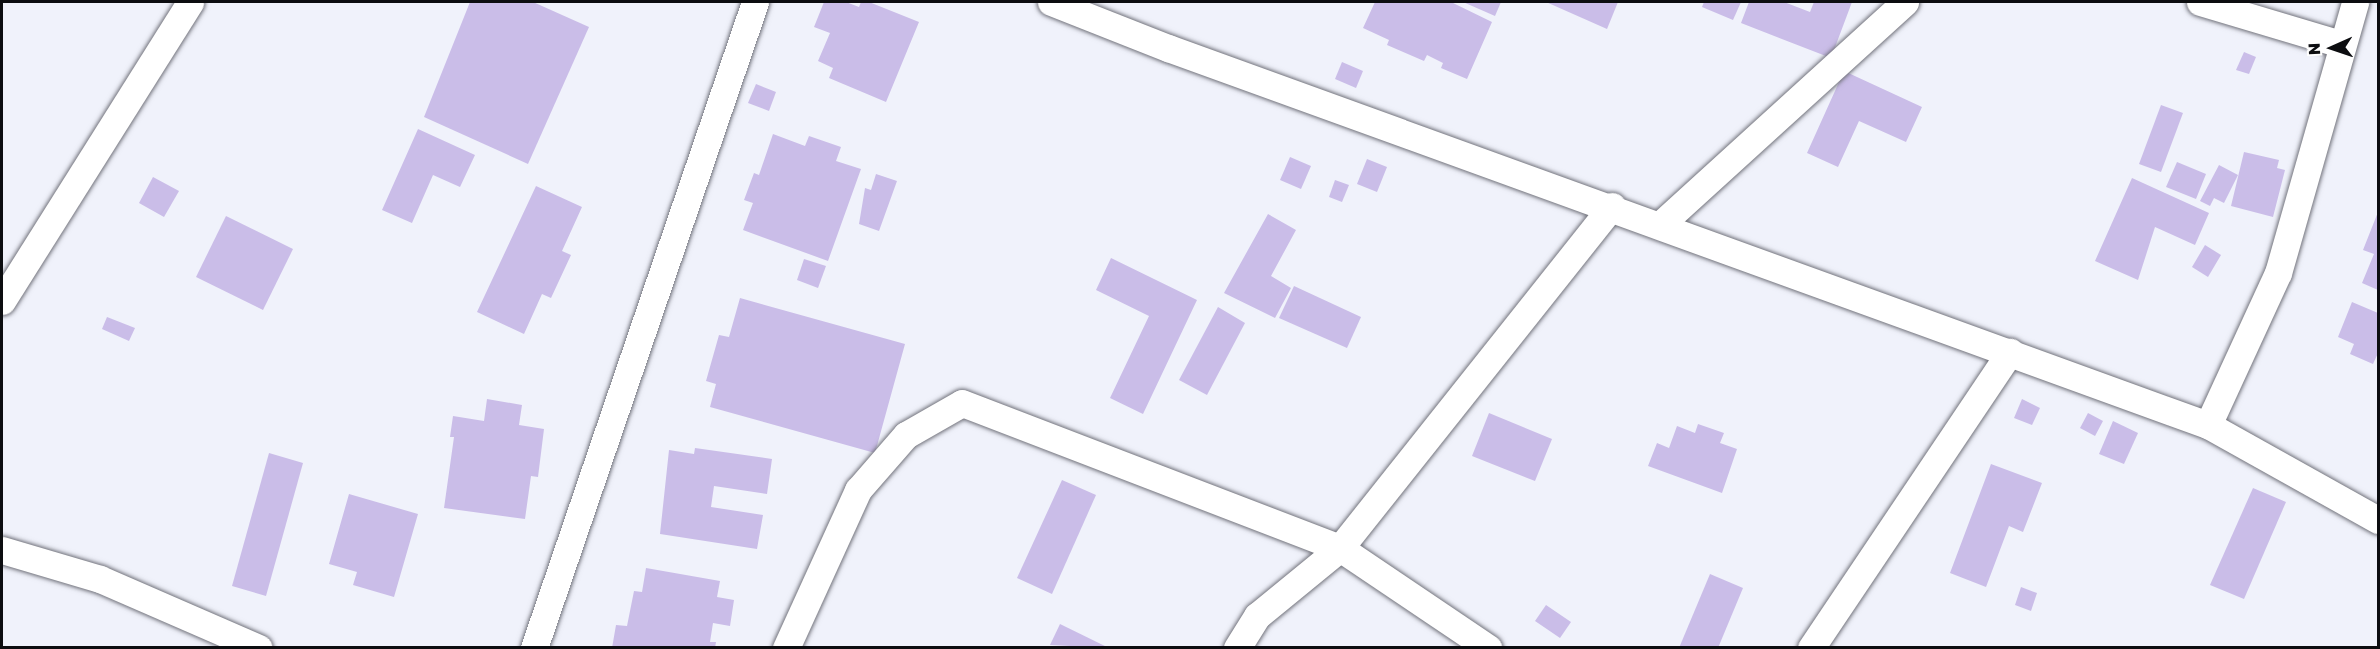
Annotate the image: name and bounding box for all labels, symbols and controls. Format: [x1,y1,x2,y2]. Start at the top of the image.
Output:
north arrow [2302,18,2362,78]
text: N [2304,42,2324,56]

